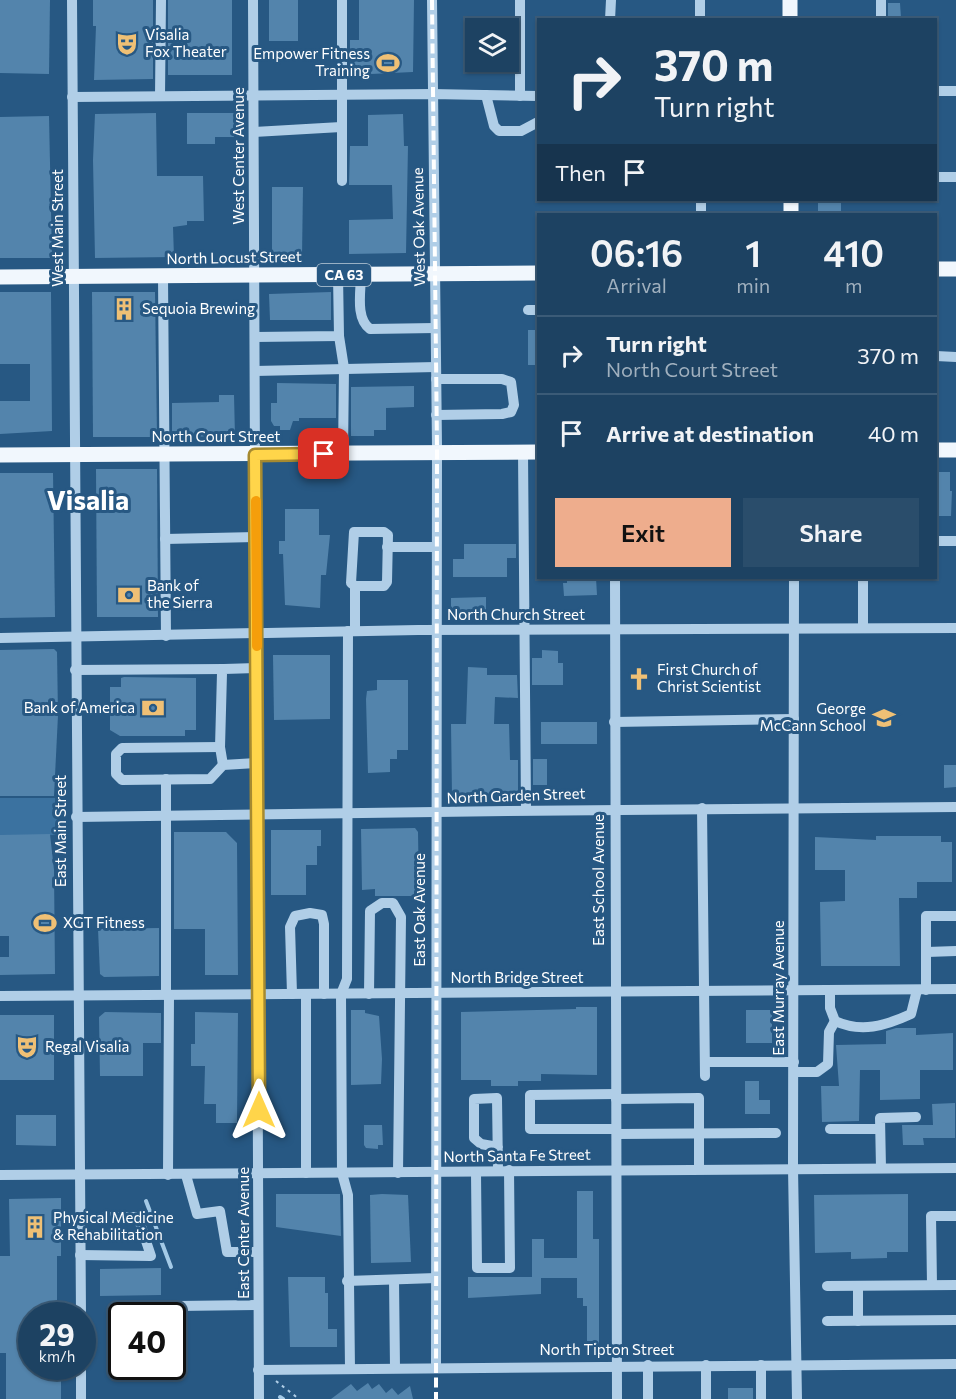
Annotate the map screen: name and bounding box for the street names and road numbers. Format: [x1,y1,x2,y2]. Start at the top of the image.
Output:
street label: West Center Avenue [229,87,247,225]
street label: West Oak Avenue [408,167,428,287]
street label: West Main Street [48,169,66,287]
street label: North Locust Street [166,247,302,267]
road number: CA 63 [317,264,371,286]
street label: North Court Street [152,427,280,445]
street label: North Church Street [447,605,585,623]
street label: East Main Street [51,775,69,887]
street label: North Garden Street [446,784,586,806]
street label: East School Avenue [589,814,607,946]
street label: East Oak Avenue [410,853,428,967]
street label: East Murray Avenue [769,920,787,1056]
street label: North Bridge Street [450,968,584,986]
street label: North Santa Fe Street [443,1145,591,1165]
street label: East Center Avenue [234,1167,252,1299]
street label: North Tipton Street [540,1340,674,1358]

